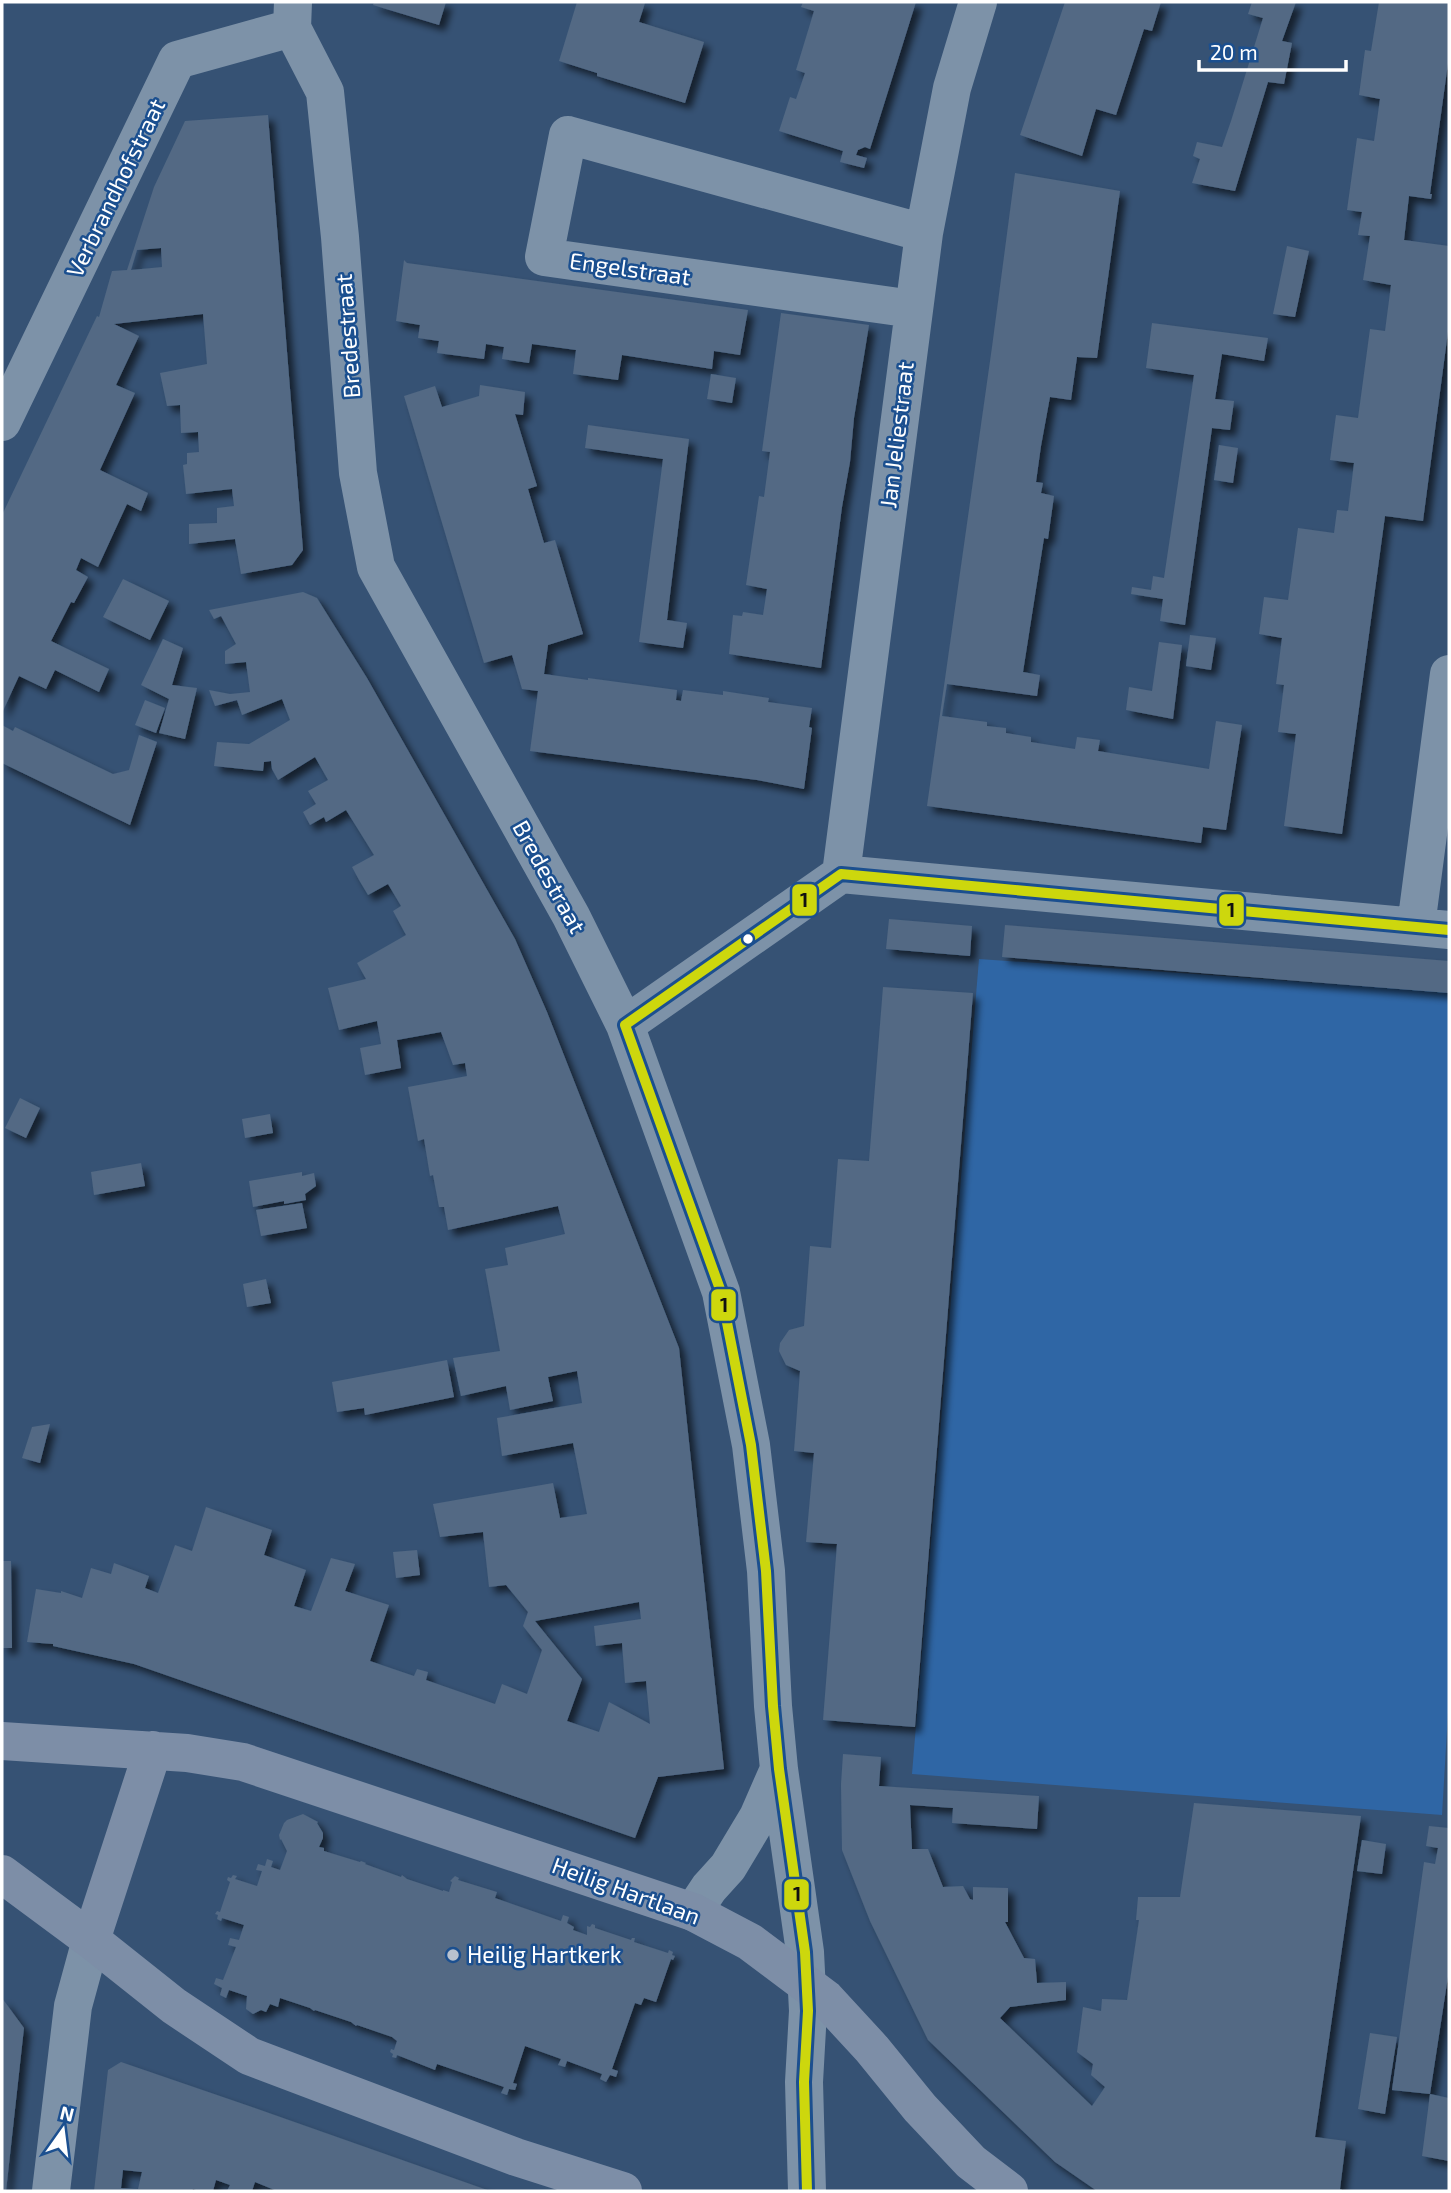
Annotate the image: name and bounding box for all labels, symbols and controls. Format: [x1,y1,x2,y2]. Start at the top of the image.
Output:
scale bar [1199,28,1346,72]
text: 20 m [1210,39,1258,64]
street label: Verbrandhofstraat [60,94,171,281]
street label: Engelstraat [568,246,693,290]
street label: Bredestraat [329,273,365,399]
street label: Jan Jeliestraat [873,360,919,510]
street label: Bredestraat [507,815,592,938]
line badge: 1 [791,883,818,917]
text: 1 [800,888,808,911]
line badge: 1 [1218,893,1245,927]
text: 1 [1227,898,1235,921]
unlabelled marker [741,932,755,946]
line badge: 1 [710,1288,737,1322]
text: 1 [720,1293,728,1316]
street label: Heilig Hartlaan [549,1850,704,1930]
line badge: 1 [783,1878,810,1911]
text: 1 [793,1882,801,1905]
place label: Heilig Hartkerk [467,1940,622,1968]
marker: Heilig Hartkerk [445,1947,461,1963]
north arrow [28,2095,98,2165]
text: N [58,2100,77,2126]

